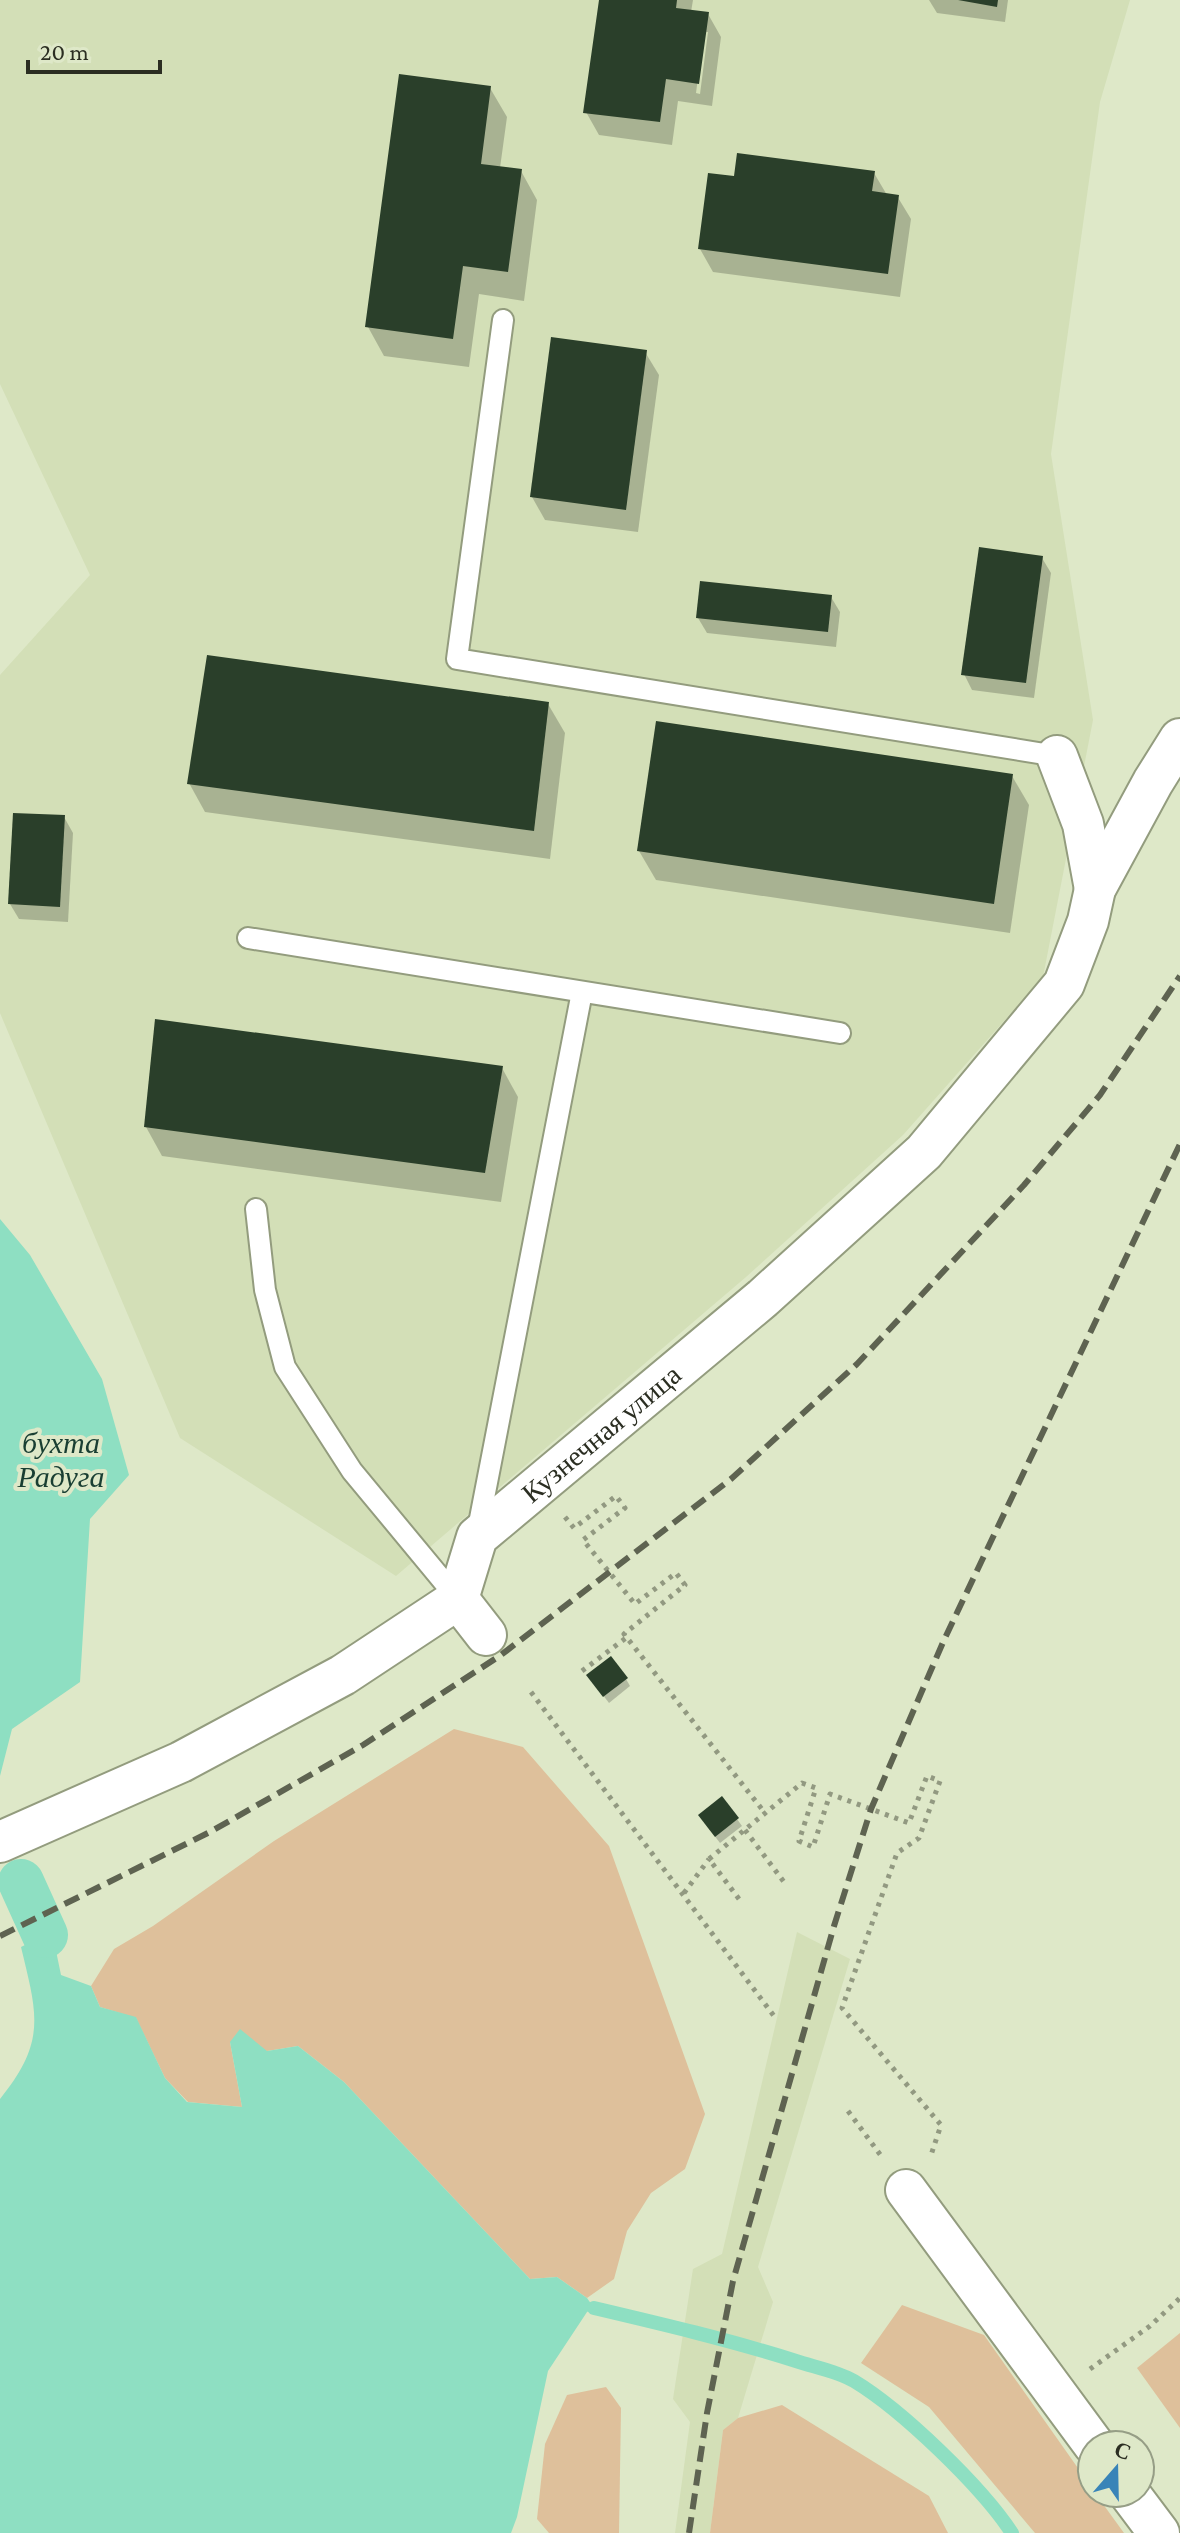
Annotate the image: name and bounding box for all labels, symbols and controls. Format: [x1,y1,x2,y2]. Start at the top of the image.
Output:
scale bar [28,24,160,74]
text: 20 m [40,38,89,65]
street label: Кузнечная улица [515,1358,687,1509]
water label: бухта Радуга [17,1426,104,1493]
north arrow [1076,2429,1156,2509]
text: С [1111,2436,1134,2465]

